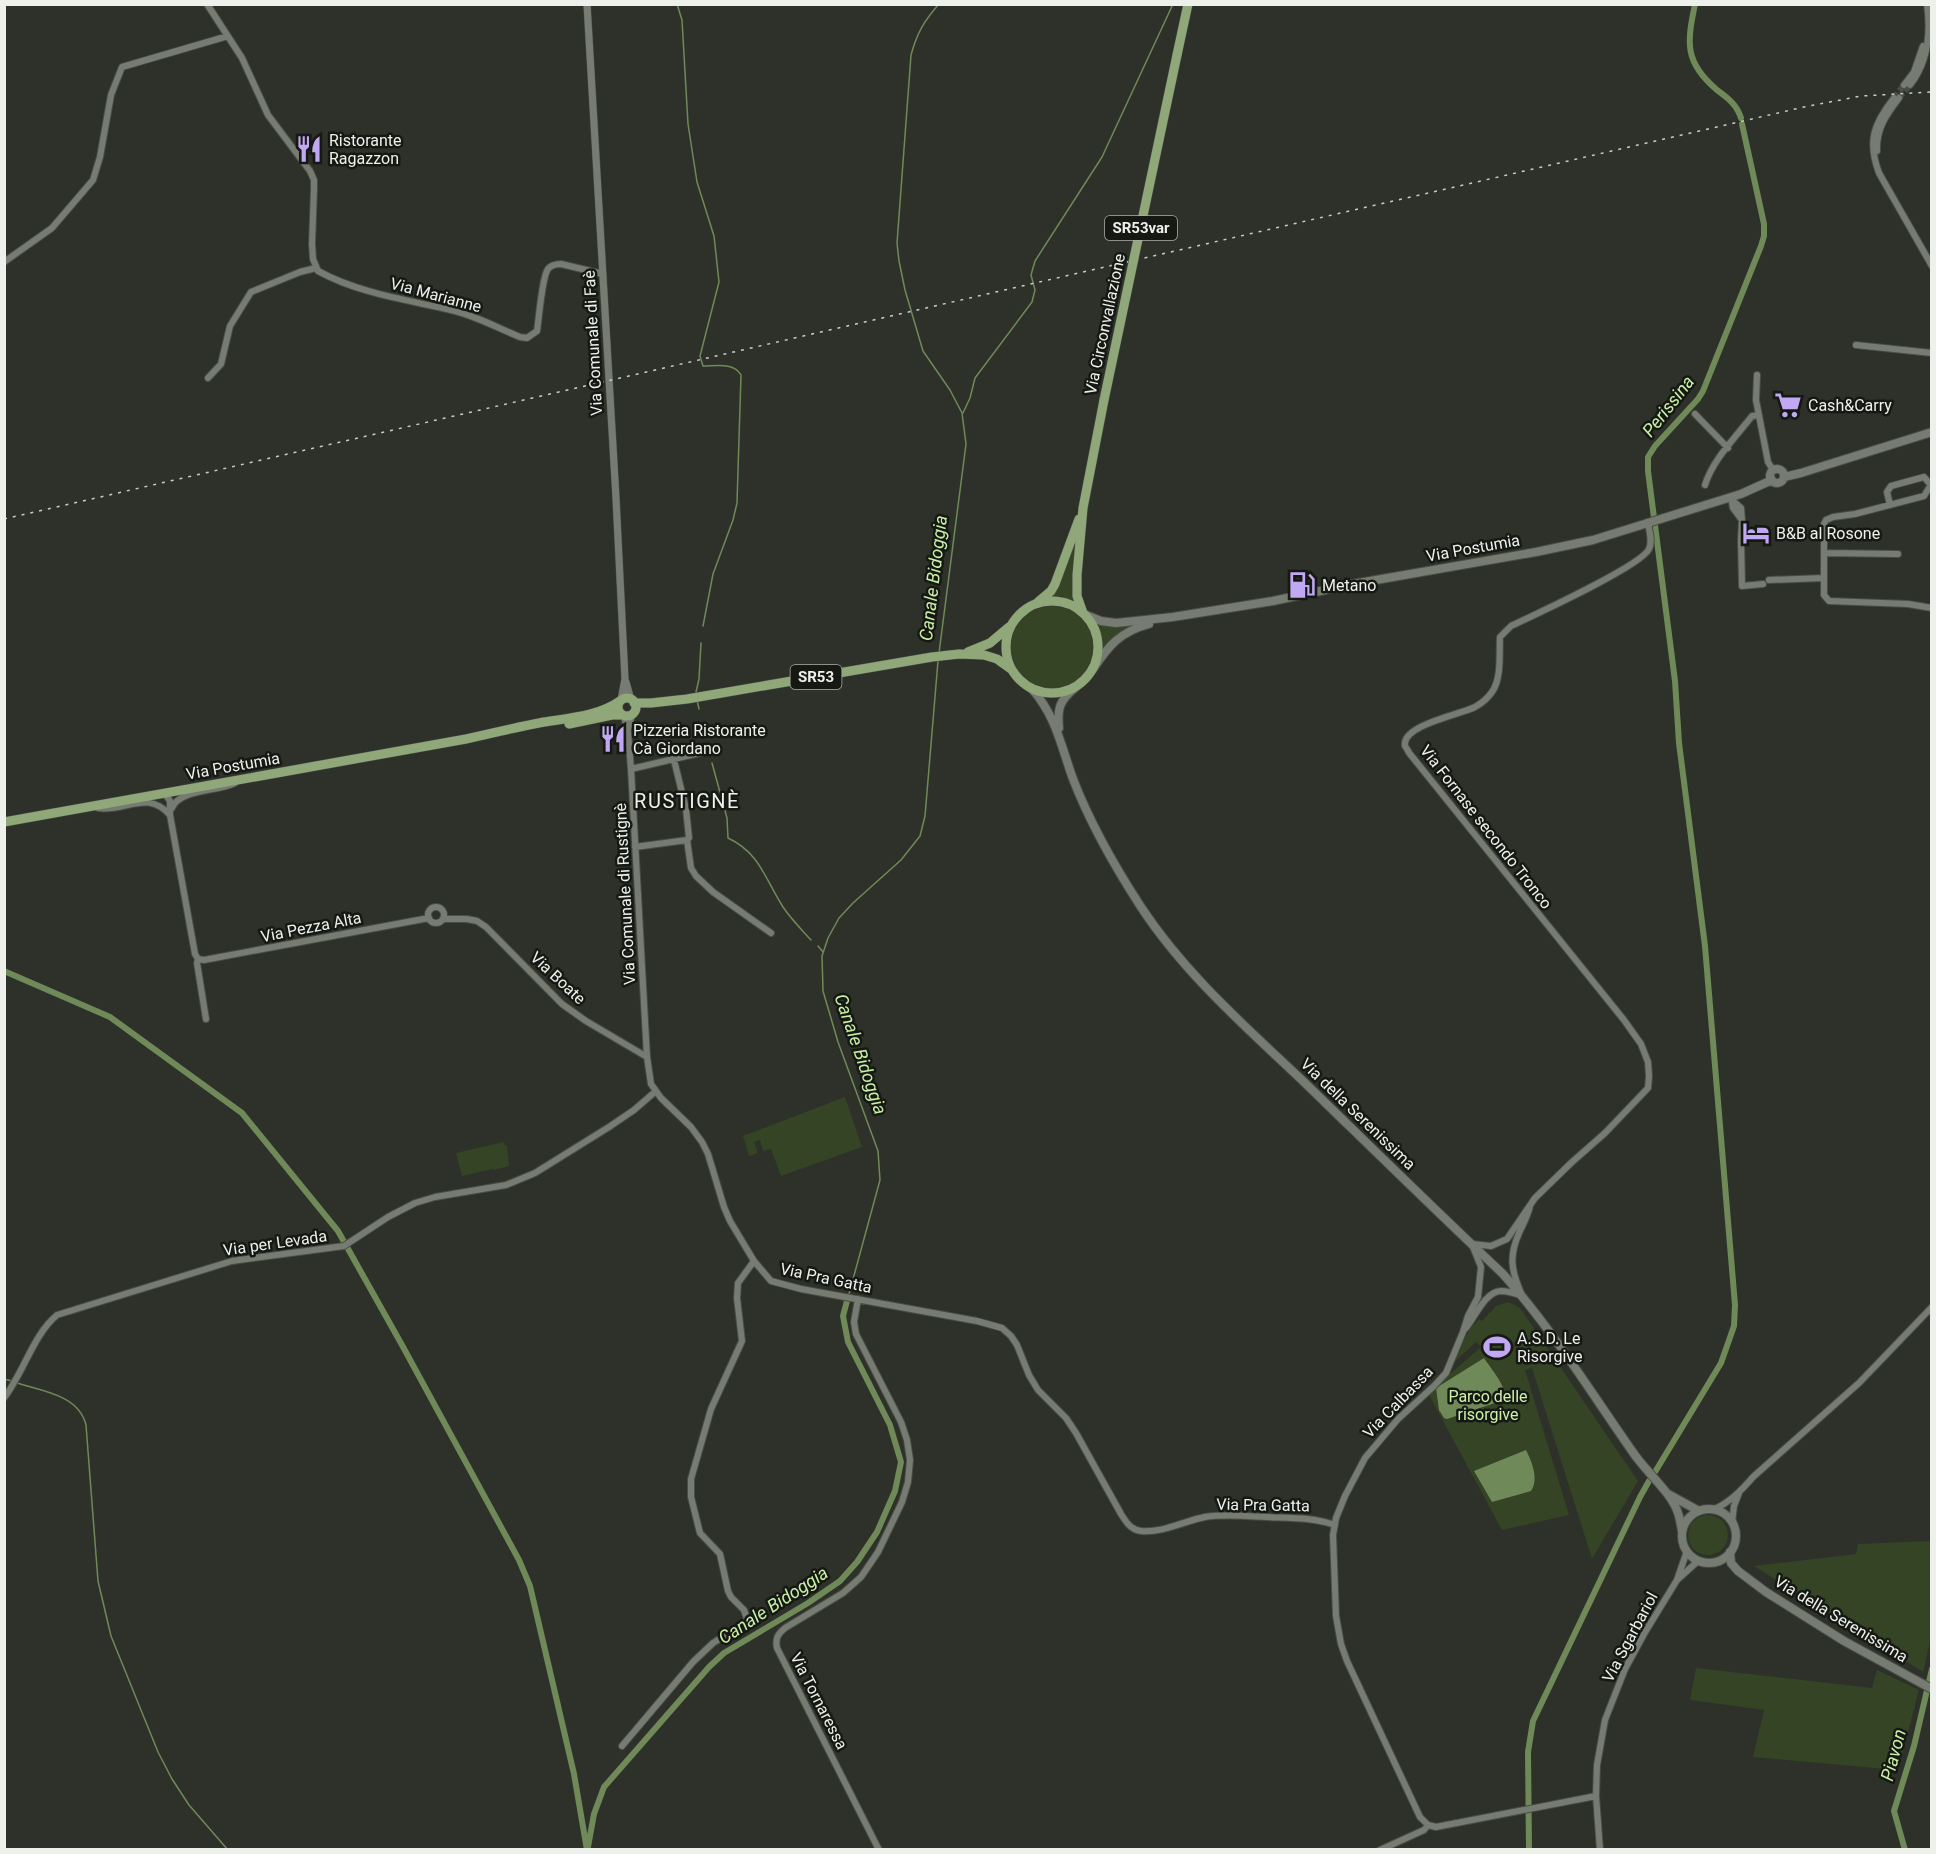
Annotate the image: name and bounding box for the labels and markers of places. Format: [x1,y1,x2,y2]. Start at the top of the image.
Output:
place label: Ristorante Ragazzon [329,131,402,168]
restaurant icon: Ristorante Ragazzon [294,134,324,164]
supermarket icon: Cash&Carry [1773,390,1803,420]
place label: Cash&Carry [1808,396,1892,415]
hotel icon: B&B al Rosone [1741,518,1771,548]
place label: B&B al Rosone [1776,524,1880,543]
fuel station icon: Metano [1287,570,1317,600]
place label: Metano [1322,576,1376,595]
place label: Pizzeria Ristorante Cà Giordano [633,721,766,758]
restaurant icon: Pizzeria Ristorante Cà Giordano [598,724,628,754]
place label: A.S.D. Le Risorgive [1517,1329,1582,1366]
sports icon: A.S.D. Le Risorgive [1482,1332,1512,1362]

